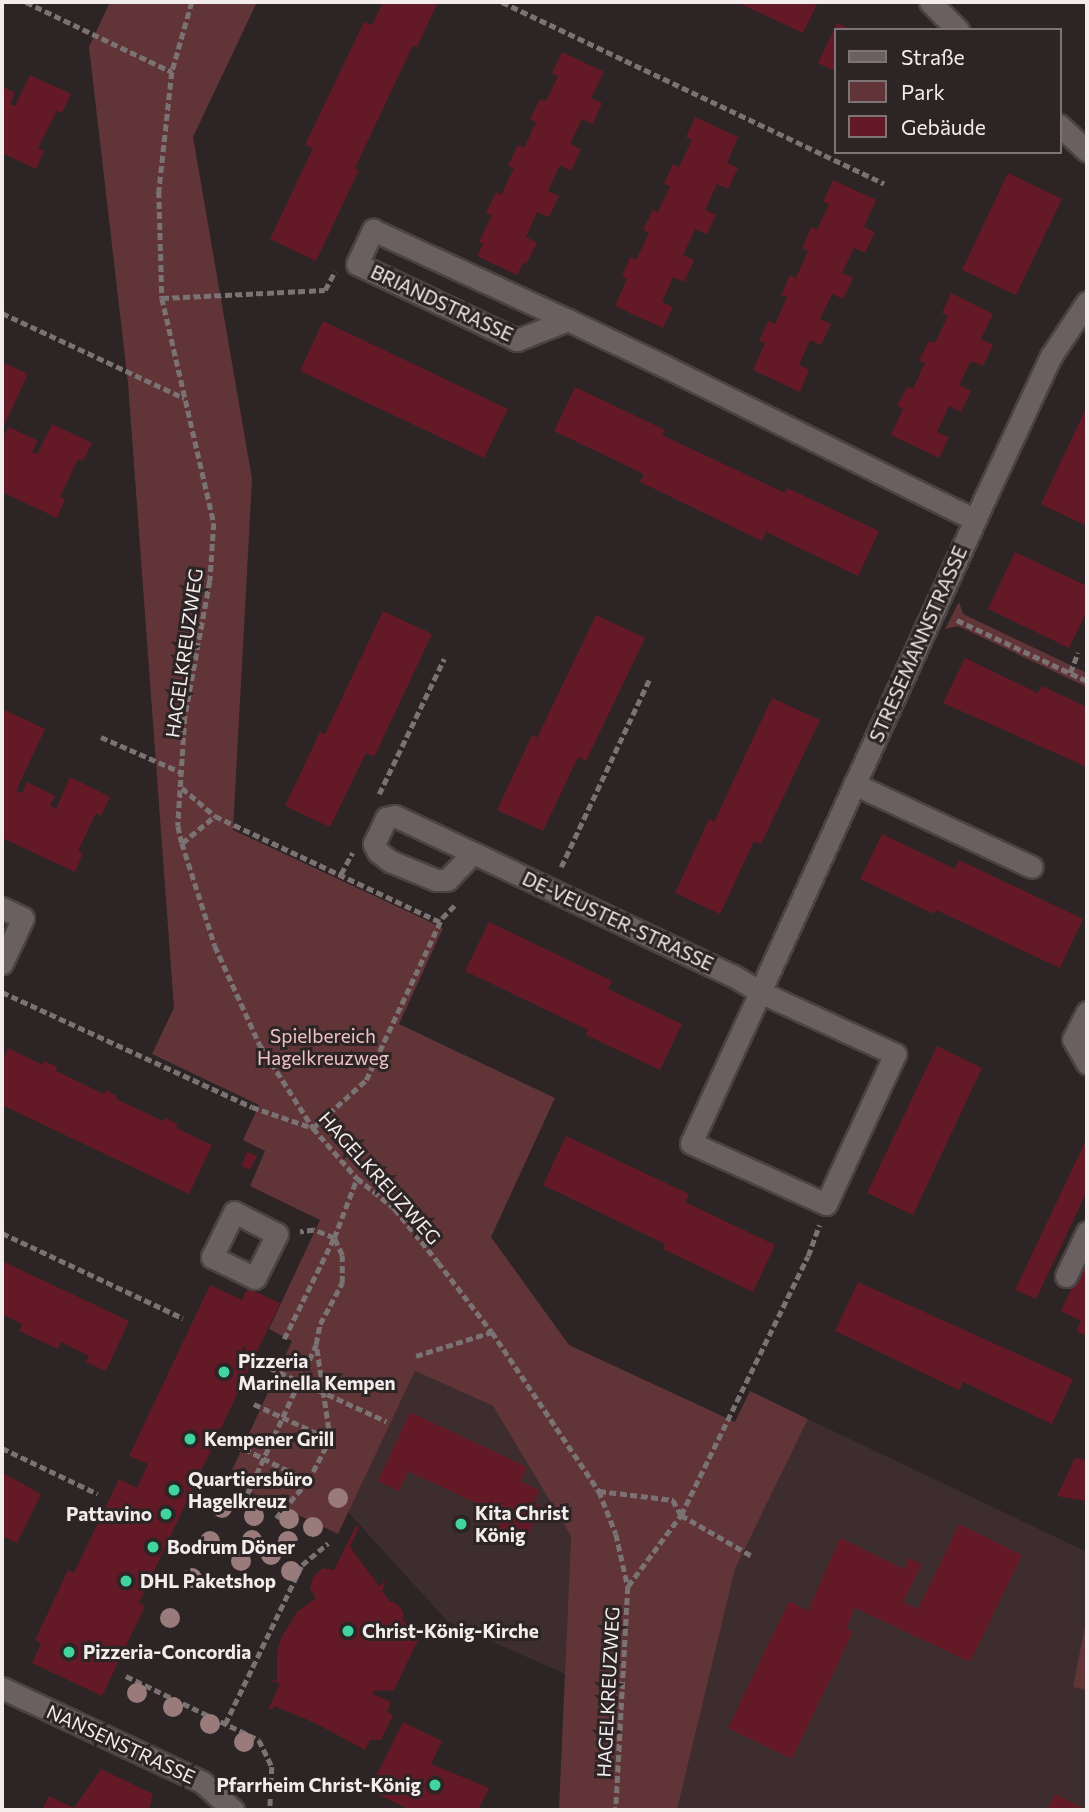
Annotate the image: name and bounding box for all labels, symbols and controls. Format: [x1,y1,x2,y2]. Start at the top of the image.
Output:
legend [834,28,1061,154]
text: Straße [901,44,965,69]
text: Park [901,79,945,104]
text: Gebäude [901,114,986,139]
street label: BRIANDSTRASSE [367,260,517,346]
street label: STRESEMANNSTRASSE [864,543,972,745]
street label: HAGELKREUZWEG [161,567,207,739]
street label: DE-VEUSTER-STRASSE [519,867,717,975]
park label: Spielbereich Hagelkreuzweg [257,1025,389,1069]
street label: HAGELKREUZWEG [314,1107,446,1249]
place label: Pizzeria Marinella Kempen [238,1350,396,1394]
marker: Pizzeria Marinella Kempen [216,1364,232,1380]
place label: Kempener Grill [204,1428,334,1450]
marker: Kempener Grill [182,1431,198,1447]
place label: Quartiersbüro Hagelkreuz [188,1468,313,1512]
marker: Quartiersbüro Hagelkreuz [166,1482,182,1498]
place label: Kita Christ König [475,1502,569,1546]
place label: Pattavino [66,1503,152,1525]
marker: Pattavino [158,1506,174,1522]
marker: Kita Christ König [453,1516,469,1532]
place label: Bodrum Döner [167,1536,295,1558]
marker: Bodrum Döner [145,1539,161,1555]
place label: DHL Paketshop [140,1570,276,1592]
marker: DHL Paketshop [118,1573,134,1589]
street label: HAGELKREUZWEG [592,1606,624,1778]
place label: Christ-König-Kirche [362,1620,539,1642]
marker: Christ-König-Kirche [340,1623,356,1639]
place label: Pizzeria-Concordia [83,1641,251,1663]
marker: Pizzeria-Concordia [61,1644,77,1660]
street label: NANSENSTRASSE [43,1700,199,1788]
place label: Pfarrheim Christ-König [216,1774,421,1796]
marker: Pfarrheim Christ-König [427,1777,443,1793]

